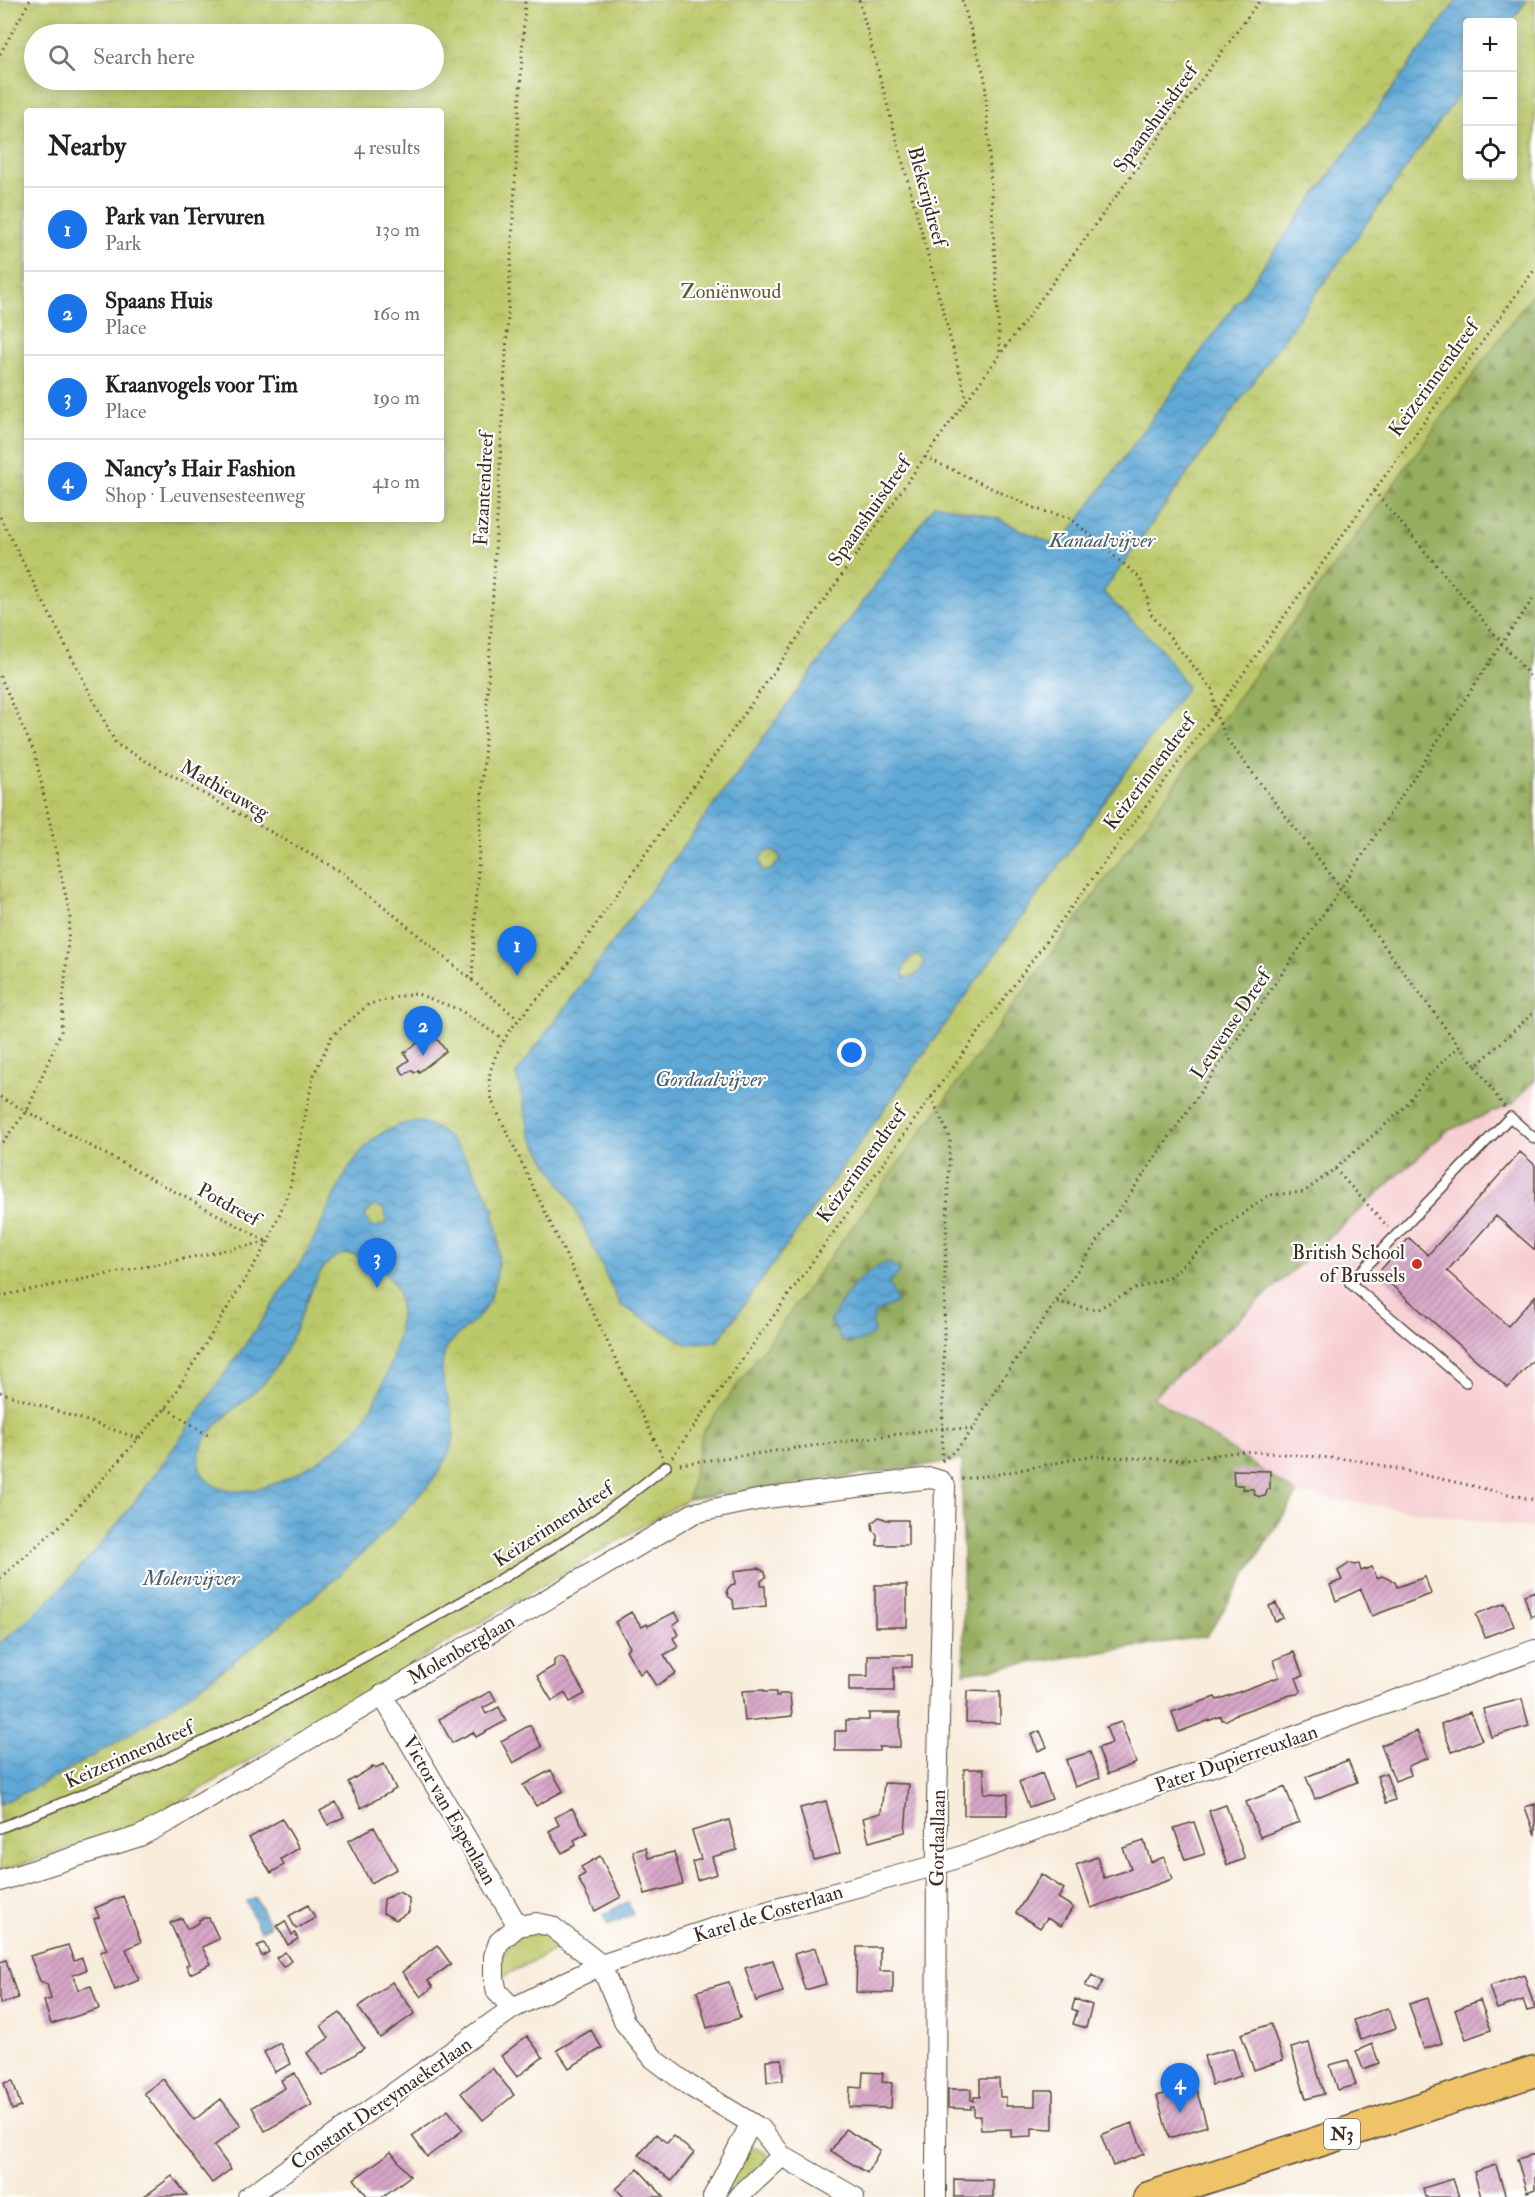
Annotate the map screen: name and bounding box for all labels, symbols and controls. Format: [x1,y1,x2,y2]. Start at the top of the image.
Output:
map controls [1463,18,1517,180]
button: + [1463,18,1517,72]
search box [24,24,444,90]
icon: search [45,41,78,74]
text: Search here [93,43,195,71]
street label: Spaanshuisdreef [1108,56,1206,178]
button: − [1463,72,1517,126]
button: locate [1463,126,1517,180]
text: Nearby [48,131,126,163]
text: 4 results [354,135,420,160]
street label: Blekerijdreef [902,144,954,252]
text: Park van Tervuren [105,203,265,231]
text: 1 [64,217,71,242]
text: 130 m [375,217,420,242]
text: Park [105,231,141,256]
park label: Zoniënwoud [681,279,781,304]
text: Spaans Huis [105,287,213,315]
text: 2 [62,301,73,326]
text: 160 m [373,301,420,326]
street label: Keizerinnendreef [1383,312,1486,441]
text: Place [105,315,146,340]
text: Kraanvogels voor Tim [105,371,298,399]
text: 3 [64,385,71,410]
text: 190 m [373,385,420,410]
text: Place [105,399,146,424]
street label: Fazantendreef [468,428,499,547]
street label: Spaanshuisdreef [822,449,919,572]
text: Nancy's Hair Fashion [105,455,296,483]
text: 4 [62,469,73,494]
text: 410 m [372,469,420,494]
text: Shop · Leuvensesteenweg [105,483,305,508]
water label: Kanaalvijver [1048,527,1156,554]
street label: Keizerinnendreef [1098,707,1203,835]
street label: Mathieuweg [176,754,275,826]
pin: 1 [498,926,536,976]
street label: Leuvense Dreef [1185,962,1278,1084]
pin: 2 [404,1006,442,1056]
your location [837,1038,866,1067]
water label: Gordaalvijver [655,1066,766,1093]
street label: Keizerinnendreef [811,1098,914,1227]
street label: Potdreef [193,1177,267,1233]
pin: 3 [358,1238,397,1288]
place label: British School of Brussels [1292,1240,1405,1288]
marker: British School of Brussels [1410,1257,1424,1271]
street label: Keizerinnendreef [489,1474,621,1572]
water label: Molenvijver [141,1565,240,1592]
street label: Molenberglaan [403,1609,519,1690]
street label: Keizerinnendreef [61,1714,200,1794]
street label: Pater Dupierreuxlaan [1151,1719,1321,1799]
street label: Victor van Espenlaan [396,1731,502,1890]
street label: Gordaallaan [924,1789,951,1887]
street label: Karel de Costerlaan [690,1879,846,1948]
street label: Constant Dereymaekerlaan [286,2031,477,2175]
pin: 4 [1160,2064,1200,2113]
road number: N3 [1324,2119,1360,2149]

